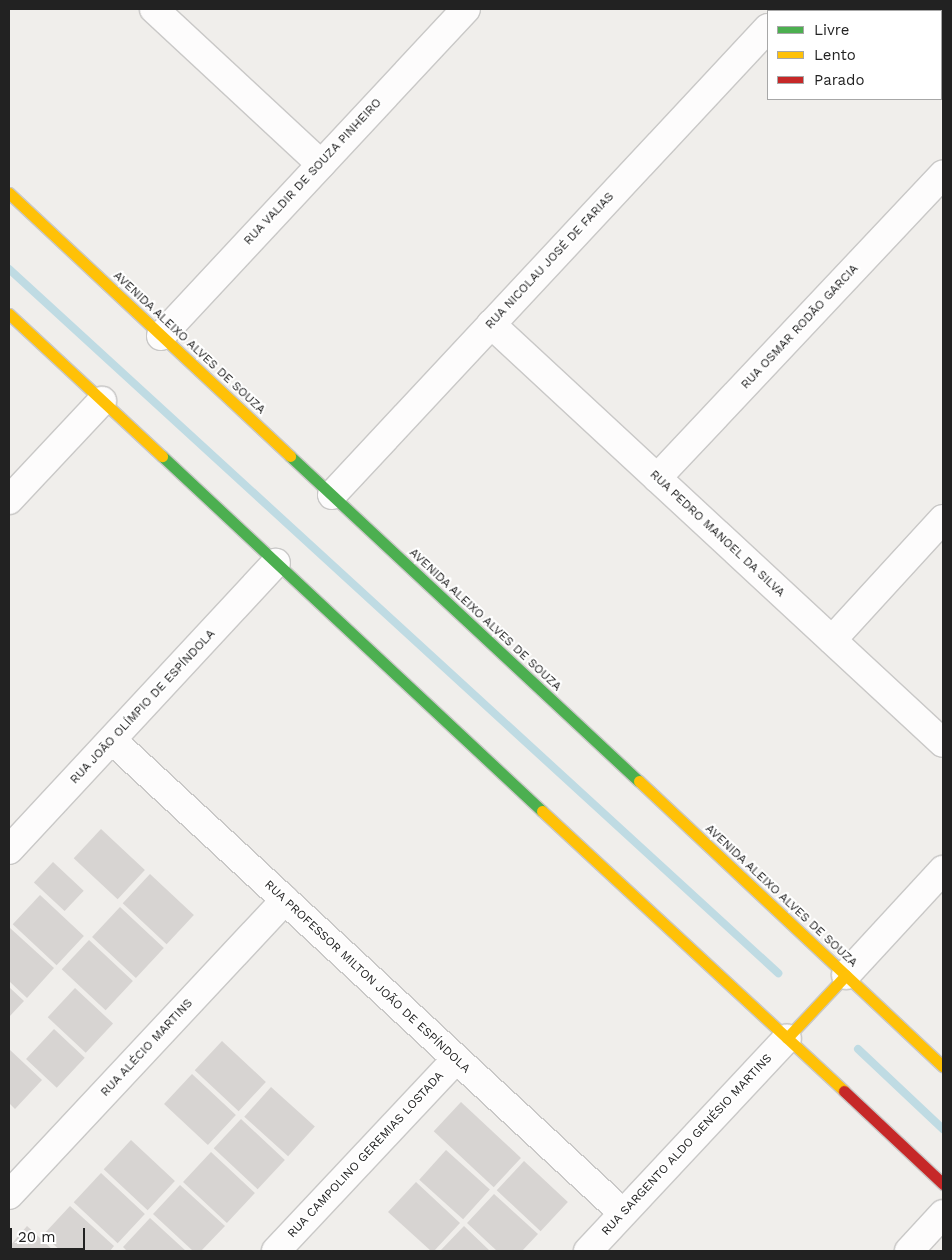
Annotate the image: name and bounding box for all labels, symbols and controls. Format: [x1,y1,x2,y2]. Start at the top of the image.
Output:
legend [767,10,942,100]
text: Livre [814,21,849,39]
text: Lento [814,46,856,64]
text: Parado [814,71,864,89]
street label: RUA VALDIR DE SOUZA PINHEIRO [241,95,385,249]
street label: RUA NICOLAU JOSÉ DE FARIAS [483,189,617,333]
street label: RUA OSMAR RODÃO GARCIA [738,262,862,392]
street label: AVENIDA ALEIXO ALVES DE SOUZA [110,268,268,418]
street label: RUA PEDRO MANOEL DA SILVA [646,467,788,601]
street label: AVENIDA ALEIXO ALVES DE SOUZA [406,545,564,695]
street label: RUA JOÃO OLÍMPIO DE ESPÍNDOLA [67,627,219,787]
street label: AVENIDA ALEIXO ALVES DE SOUZA [702,821,860,971]
street label: RUA PROFESSOR MILTON JOÃO DE ESPÍNDOLA [261,877,473,1077]
street label: RUA ALÉCIO MARTINS [98,996,196,1100]
street label: RUA SARGENTO ALDO GENÉSIO MARTINS [599,1051,775,1239]
street label: RUA CAMPOLINO GEREMIAS LOSTADA [285,1069,447,1241]
scale bar [12,1218,88,1250]
text: 20 m [18,1228,56,1246]

